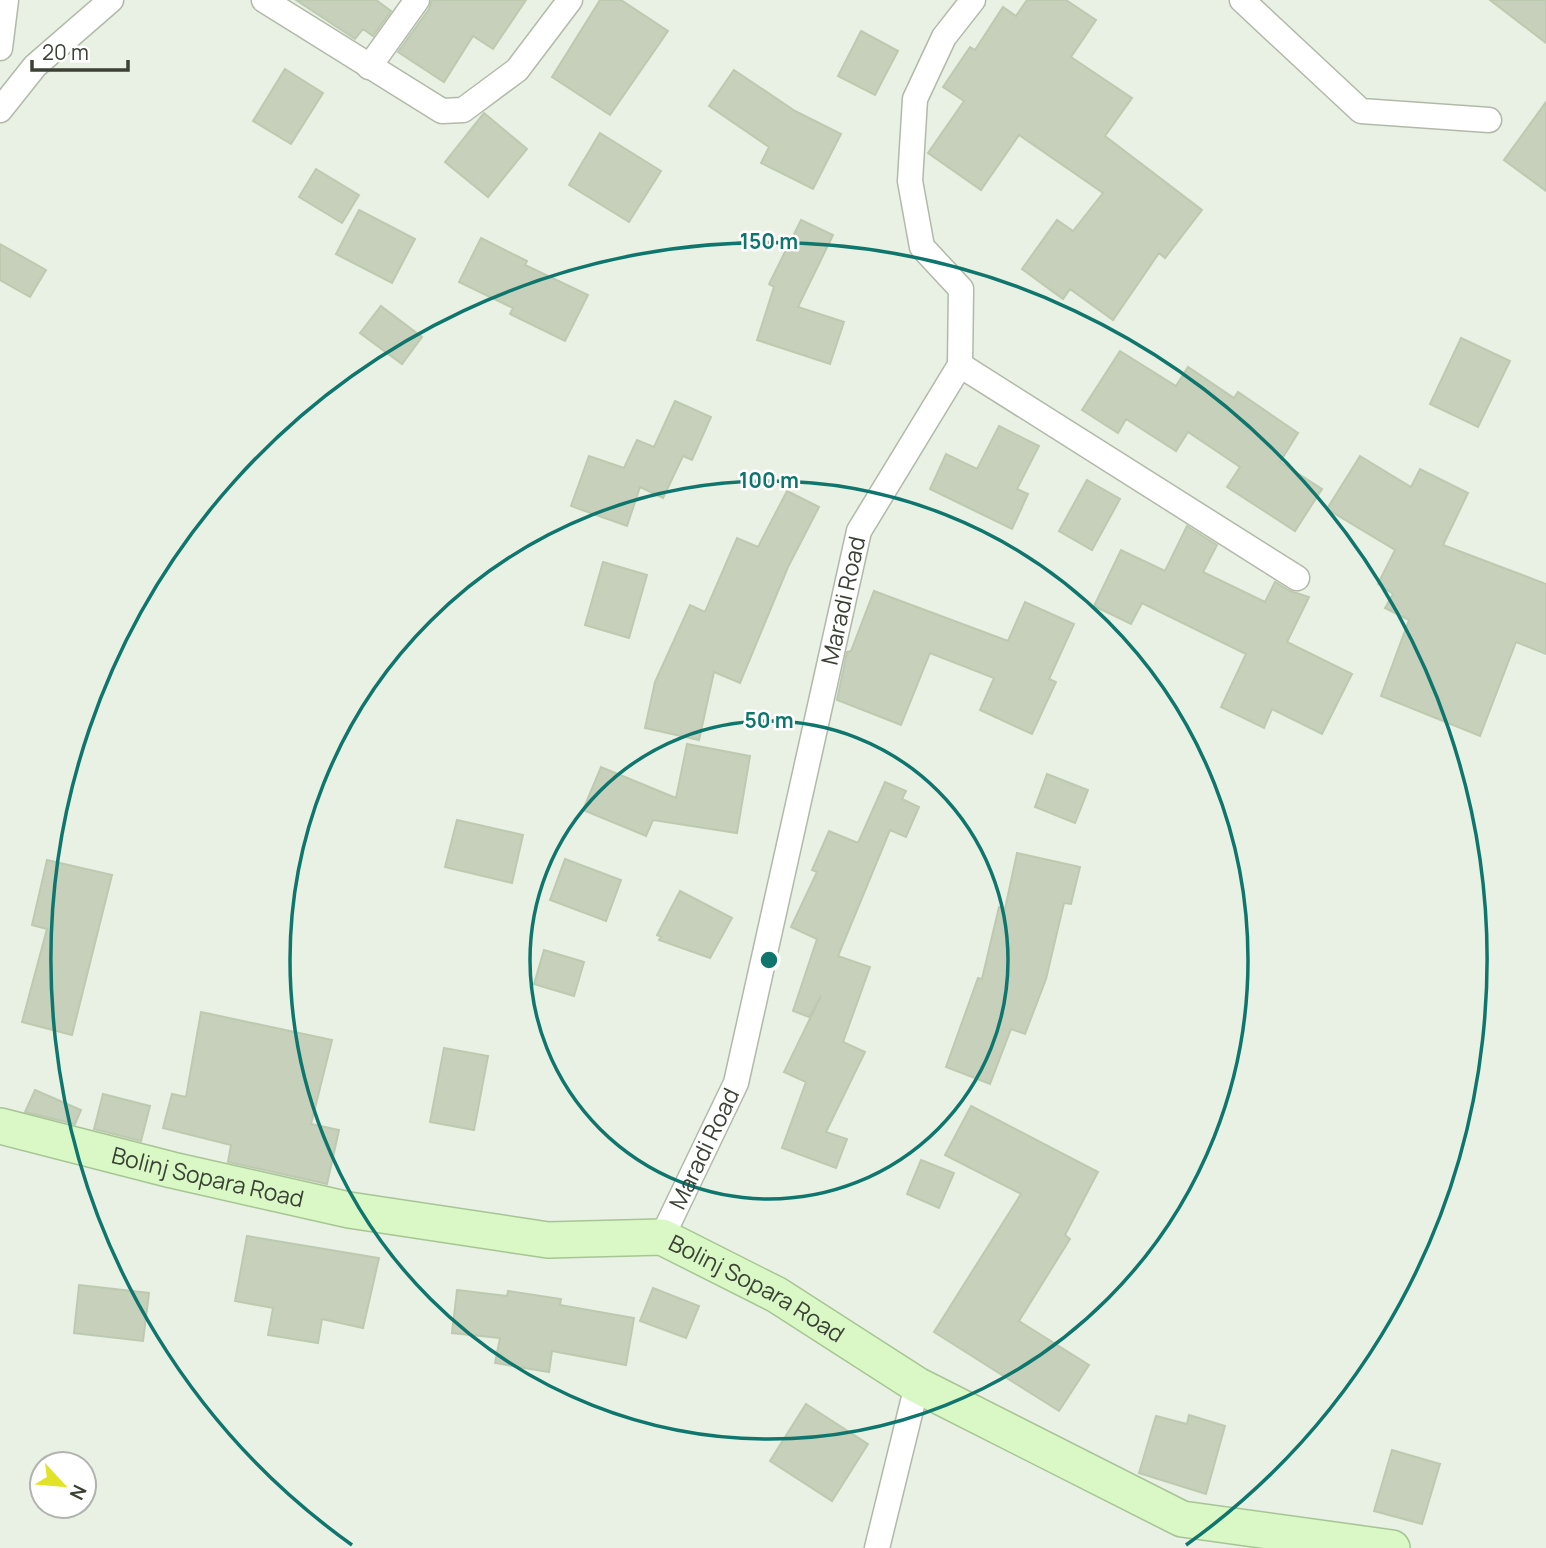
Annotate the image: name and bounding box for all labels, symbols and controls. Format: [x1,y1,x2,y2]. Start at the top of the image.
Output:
scale bar [32,28,128,72]
text: 20 m [42,38,89,66]
text: 150 m [740,227,798,255]
text: 100 m [739,466,799,494]
street label: Maradi Road [813,533,872,668]
text: 50 m [744,706,794,734]
centre of rings [757,948,781,972]
street label: Maradi Road [661,1082,746,1214]
street label: Bolinj Sopara Road [108,1138,307,1214]
street label: Bolinj Sopara Road [664,1226,851,1349]
north arrow [28,1450,98,1520]
text: N [64,1481,93,1504]

